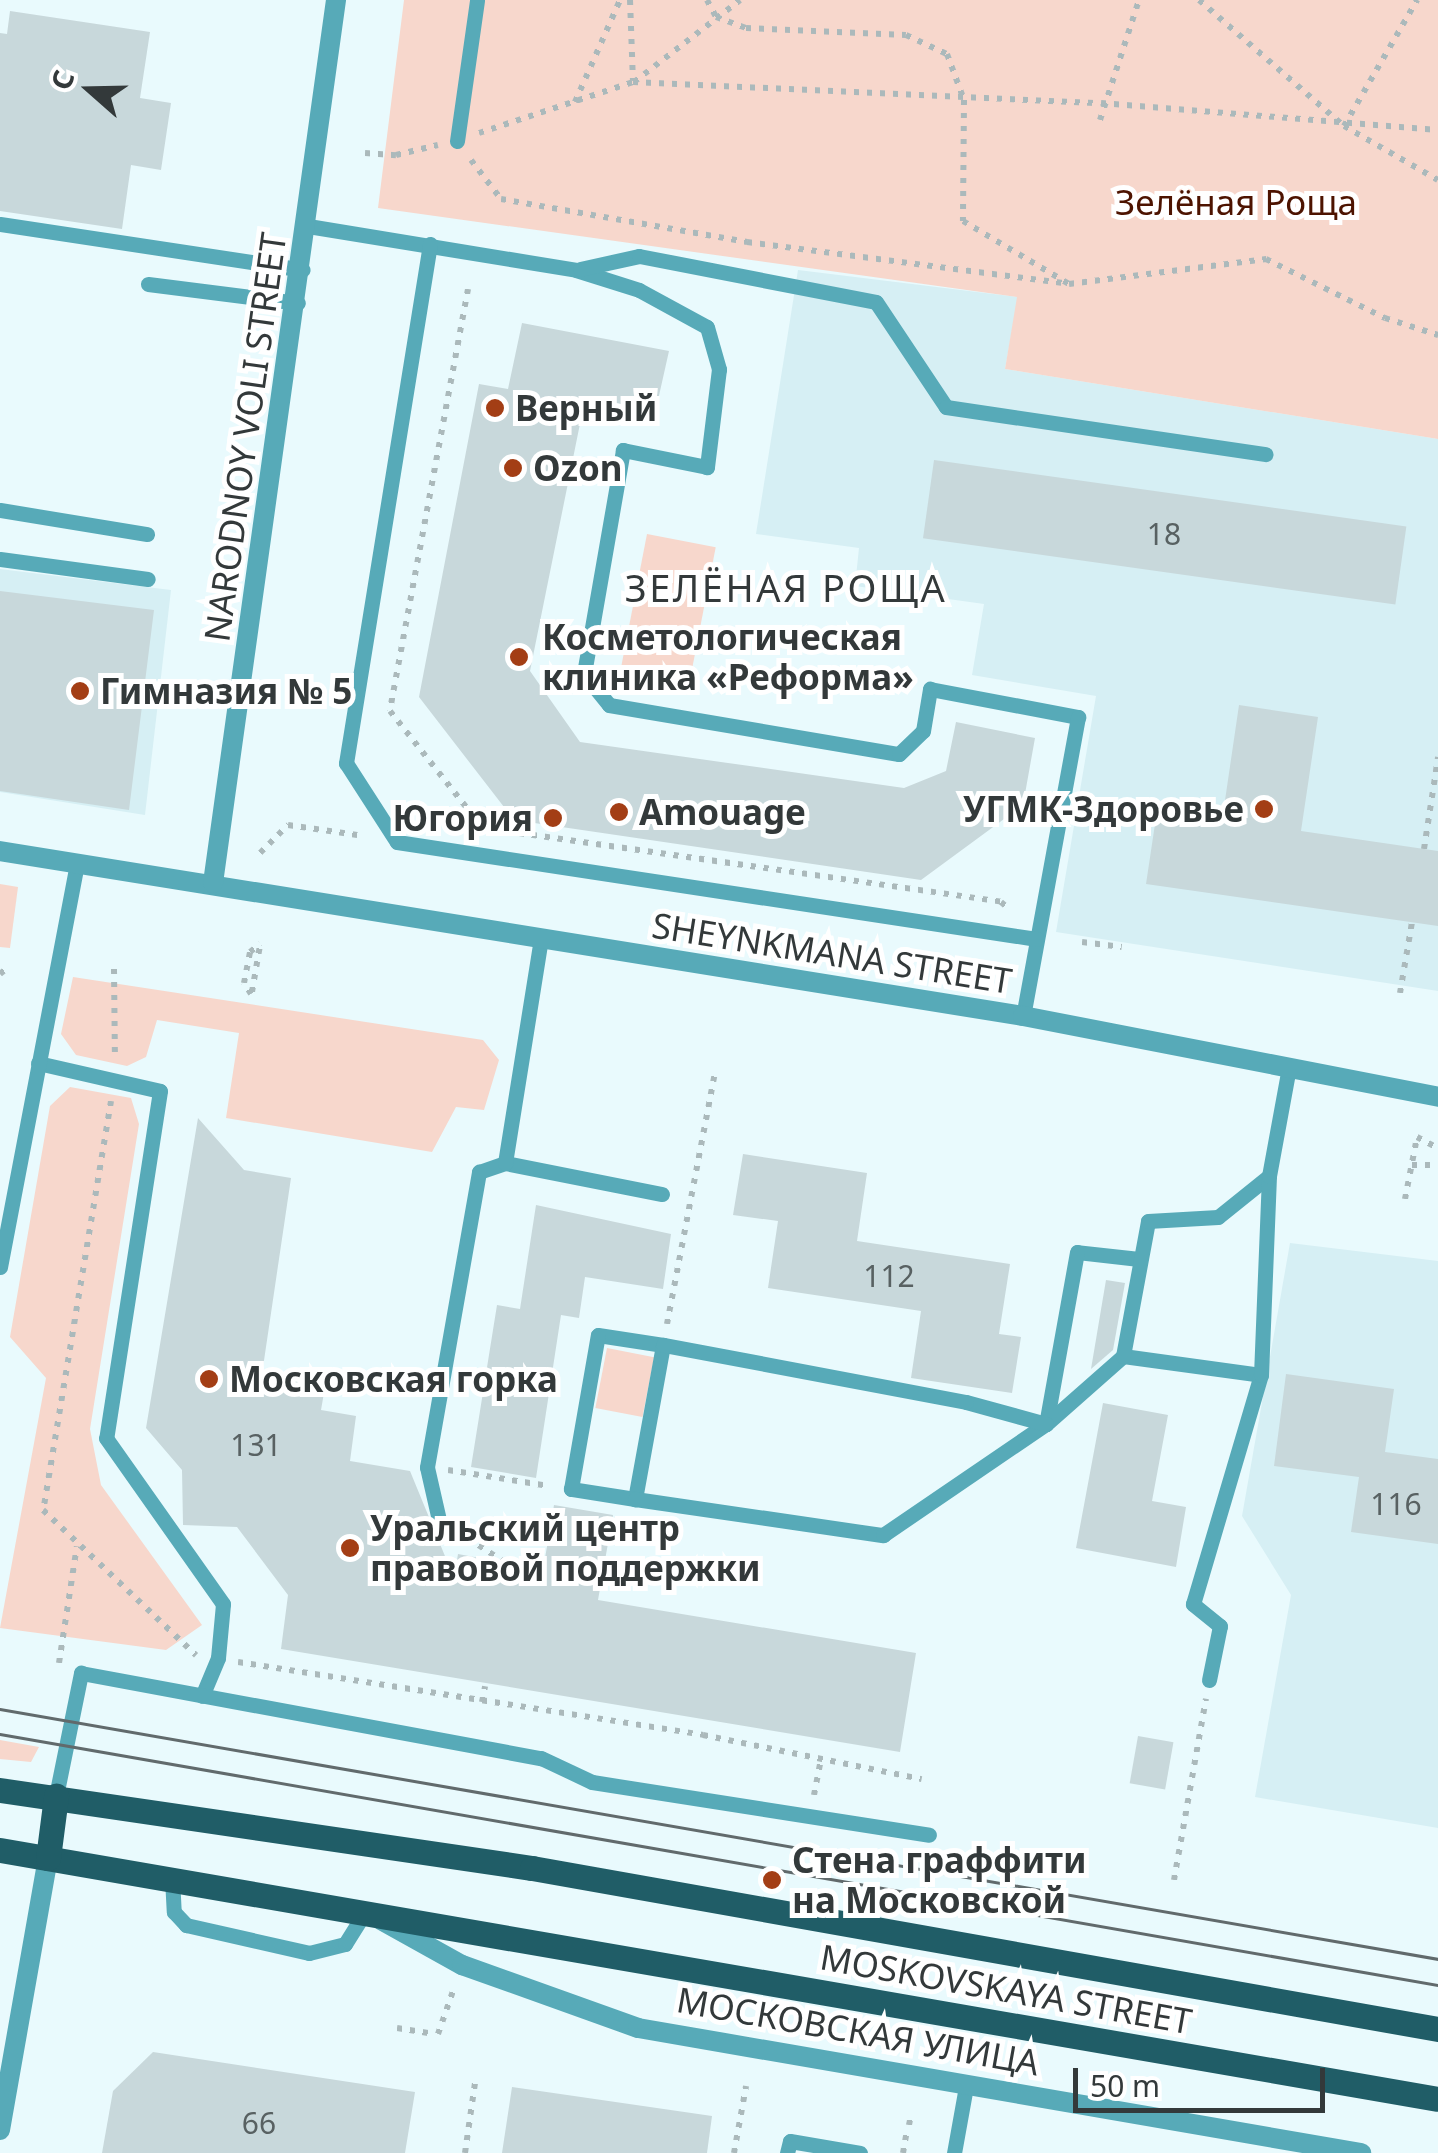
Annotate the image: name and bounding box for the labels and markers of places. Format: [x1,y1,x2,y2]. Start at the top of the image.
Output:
place label: Верный [515,387,657,429]
marker: Верный [484,397,506,419]
place label: Ozon [533,447,623,489]
marker: Ozon [502,457,524,479]
place label: Косметологическая клиника «Реформа» [542,616,914,698]
marker: Косметологическая клиника «Реформа» [506,644,532,670]
place label: Гимназия № 5 [100,670,352,712]
marker: Гимназия № 5 [69,680,91,702]
place label: УГМК-Здоровье [963,788,1244,830]
place label: Amouage [639,791,806,833]
place label: Югория [392,797,533,839]
marker: УГМК-Здоровье [1253,798,1275,820]
marker: Amouage [608,801,630,823]
marker: Югория [542,807,564,829]
place label: Московская горка [229,1358,558,1400]
marker: Московская горка [198,1368,220,1390]
place label: Уральский центр правовой поддержки [370,1507,761,1589]
marker: Уральский центр правовой поддержки [339,1537,361,1559]
place label: Стена граффити на Московской [792,1839,1087,1921]
marker: Стена граффити на Московской [761,1869,783,1891]

